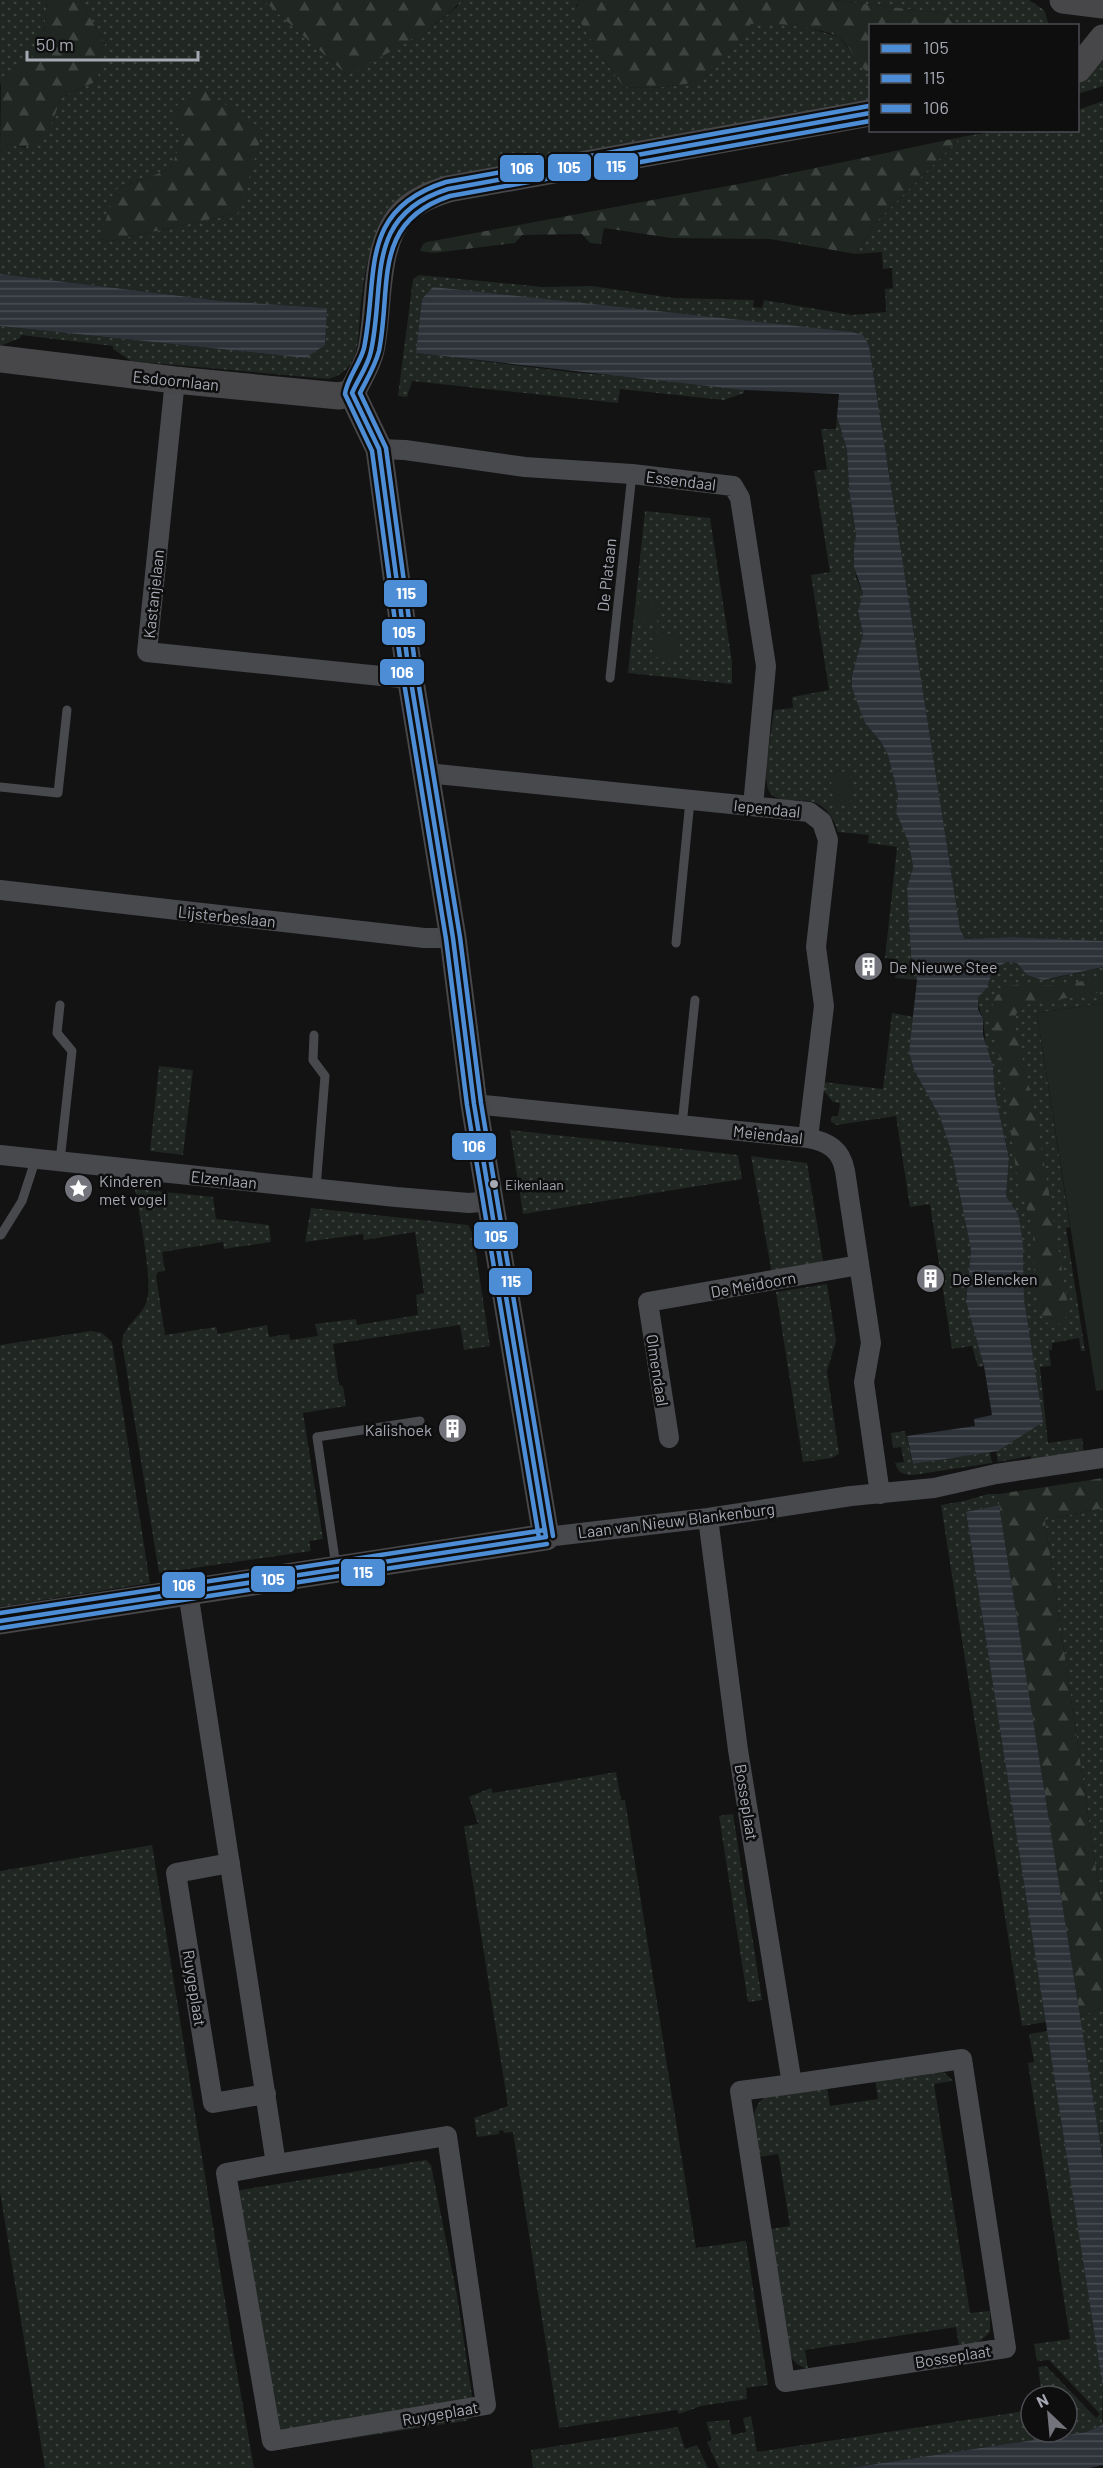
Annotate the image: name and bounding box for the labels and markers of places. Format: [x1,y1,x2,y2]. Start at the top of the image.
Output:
building icon: De Nieuwe Stee [852,950,884,982]
place label: De Nieuwe Stee [889,957,998,976]
place label: Kinderen met vogel [99,1171,166,1208]
place icon: Kinderen met vogel [62,1173,94,1205]
place label: Eikenlaan [505,1176,564,1193]
marker: Eikenlaan [488,1178,500,1190]
building icon: De Blencken [915,1262,947,1294]
place label: De Blencken [952,1269,1038,1288]
building icon: Kalishoek [437,1413,469,1445]
place label: Kalishoek [365,1420,432,1439]

